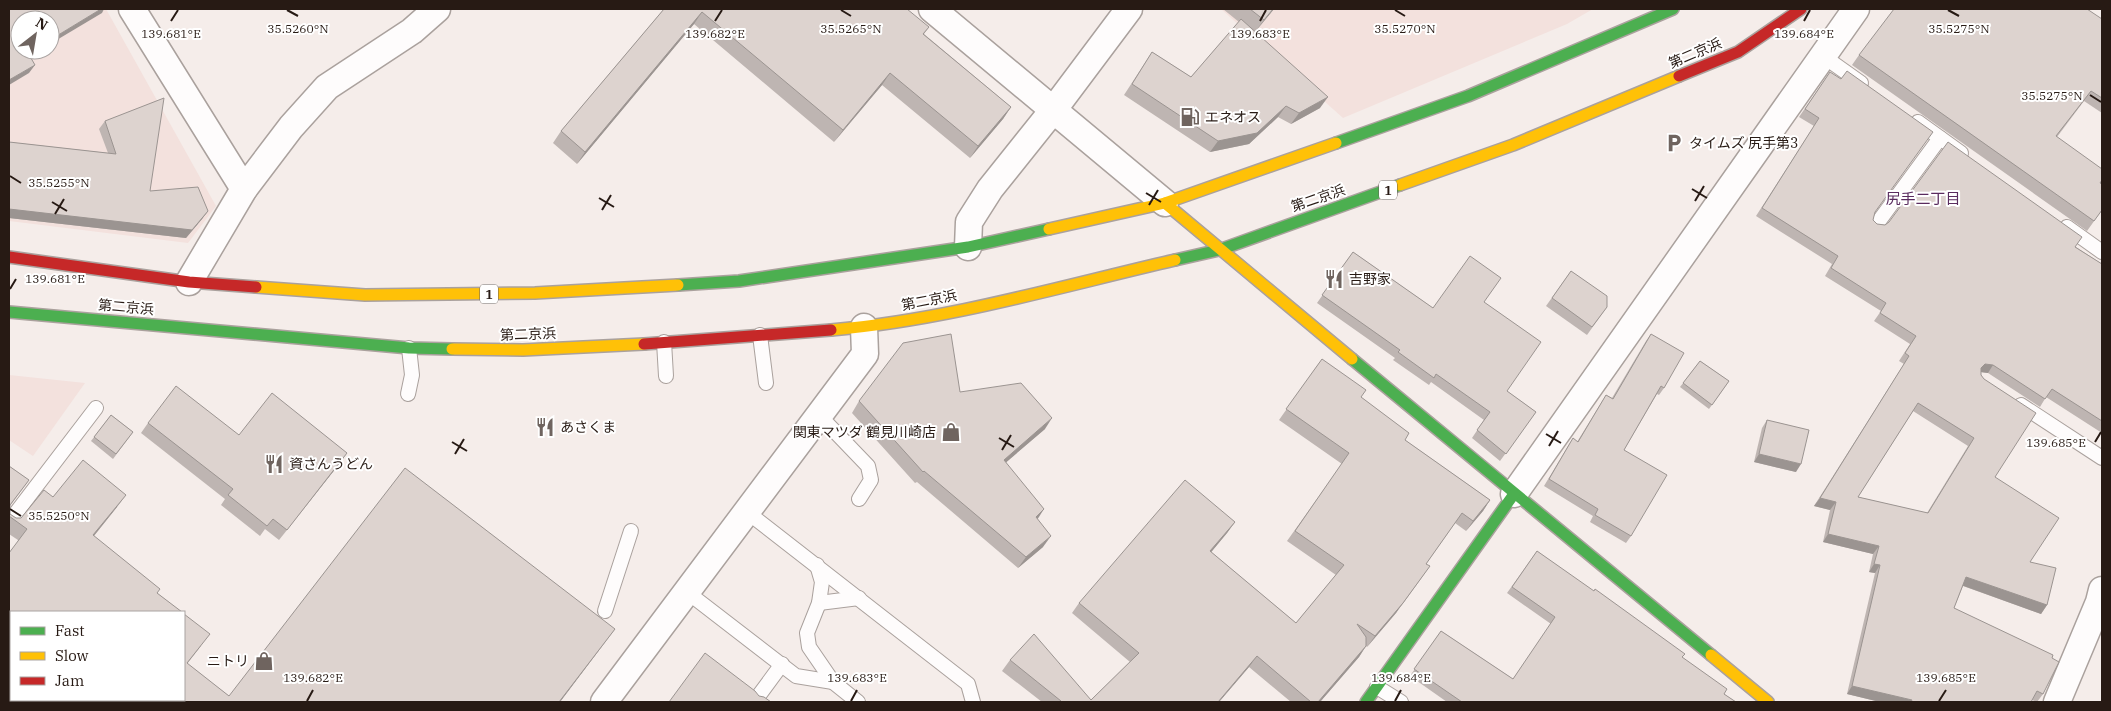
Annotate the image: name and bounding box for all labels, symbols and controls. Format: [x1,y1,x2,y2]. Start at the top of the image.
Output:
north arrow [10,10,60,60]
text: N [32,13,51,34]
text: 35.5260°N [267,21,329,36]
text: 35.5265°N [820,21,882,36]
text: 35.5270°N [1374,21,1436,36]
text: 35.5275°N [1928,21,1990,36]
text: 139.681°E [141,26,201,41]
text: 139.682°E [685,26,745,41]
text: 139.683°E [1230,26,1290,41]
text: 139.684°E [1774,26,1834,41]
street label: 第二京浜 [1666,34,1724,72]
text: 35.5275°N [2021,88,2083,103]
fuel station icon: エネオス [1179,106,1201,128]
place label: エネオス [1205,108,1261,126]
parking icon: タイムズ 尻手第3 [1663,132,1685,154]
place label: タイムズ 尻手第3 [1689,134,1798,152]
text: 35.5255°N [28,175,90,190]
street label: 第二京浜 [1289,180,1347,216]
road number: 1 [1379,180,1397,200]
district label: 尻手二丁目 [1885,189,1961,208]
restaurant icon: 吉野家 [1323,268,1345,290]
place label: 吉野家 [1349,270,1391,288]
text: 139.681°E [25,271,85,286]
road number: 1 [480,284,498,304]
street label: 第二京浜 [900,286,958,314]
street label: 第二京浜 [97,296,155,318]
street label: 第二京浜 [500,324,556,344]
restaurant icon: あさくま [534,416,556,438]
place label: あさくま [560,418,616,436]
shop icon: 関東マツダ 鶴見川崎店 [940,421,962,443]
place label: 関東マツダ 鶴見川崎店 [793,423,936,441]
text: 139.685°E [2026,435,2086,450]
restaurant icon: 資さんうどん [263,453,285,475]
place label: 資さんうどん [289,455,373,473]
text: 35.5250°N [28,508,90,523]
legend [10,611,185,701]
text: Fast [55,621,85,640]
text: Slow [55,646,89,665]
shop icon: ニトリ [253,650,275,672]
place label: ニトリ [207,652,249,670]
text: 139.682°E [283,670,343,685]
text: 139.683°E [827,670,887,685]
text: 139.684°E [1371,670,1431,685]
text: 139.685°E [1916,670,1976,685]
text: Jam [55,671,84,690]

